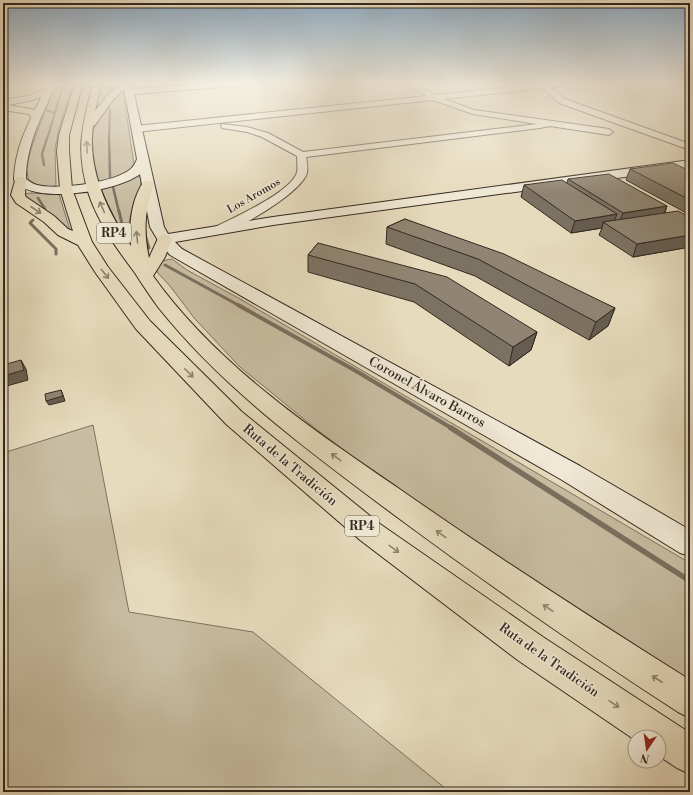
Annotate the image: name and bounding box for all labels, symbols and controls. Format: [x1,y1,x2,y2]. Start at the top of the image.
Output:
one-way arrow [83,141,90,154]
street label: Los Aromos [225,175,283,217]
one-way arrow [98,202,105,214]
one-way arrow [30,206,41,214]
road number: RP4 [97,223,131,243]
one-way arrow [134,231,141,244]
one-way arrow [101,269,110,280]
street label: Coronel Álvaro Barros [366,352,489,431]
one-way arrow [184,368,194,378]
street label: Ruta de la Tradición [239,421,341,509]
one-way arrow [331,453,342,461]
road number: RP4 [345,516,379,536]
one-way arrow [436,530,447,538]
one-way arrow [388,545,399,553]
one-way arrow [543,603,554,612]
street label: Ruta de la Tradición [496,619,602,701]
one-way arrow [652,675,663,683]
one-way arrow [608,701,620,709]
north arrow [627,729,667,769]
text: N [639,750,651,766]

